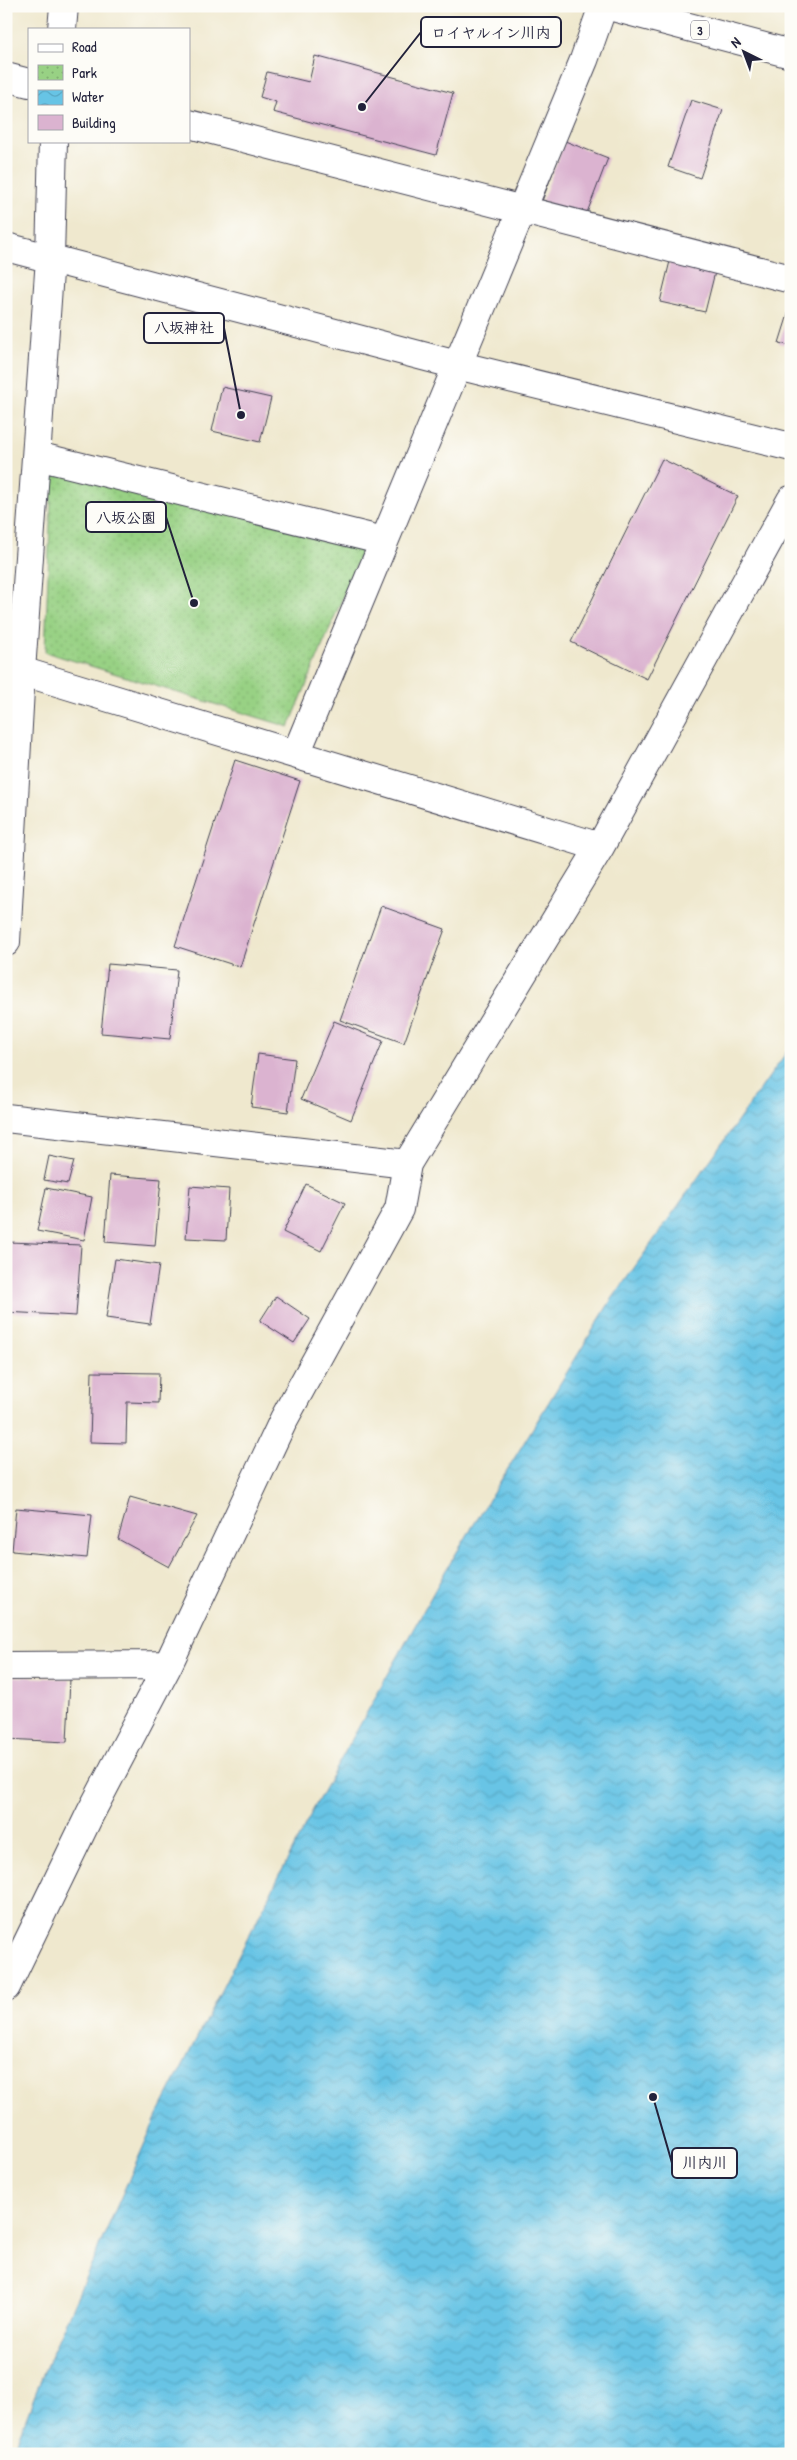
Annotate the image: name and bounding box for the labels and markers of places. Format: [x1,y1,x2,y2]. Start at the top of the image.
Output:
callout: ロイヤルイン川内 [421,17,561,47]
callout: 八坂神社 [144,313,224,343]
callout: 八坂公園 [86,502,166,532]
callout: 川内川 [672,2148,737,2178]

